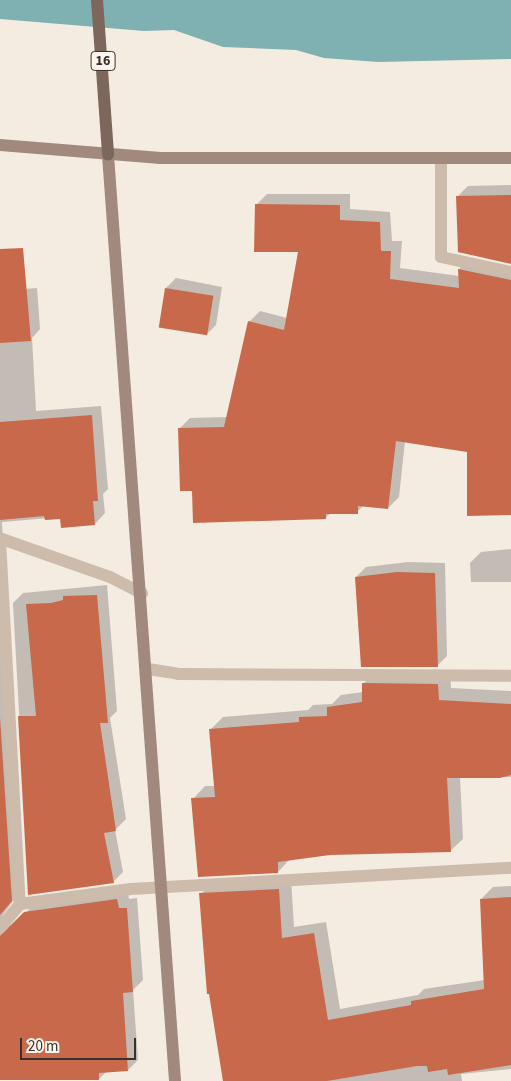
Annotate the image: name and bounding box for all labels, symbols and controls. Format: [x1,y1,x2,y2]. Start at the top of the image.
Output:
road number: 16 [90,49,116,72]
scale bar [22,1028,139,1060]
text: 20 m [28,1036,58,1057]

